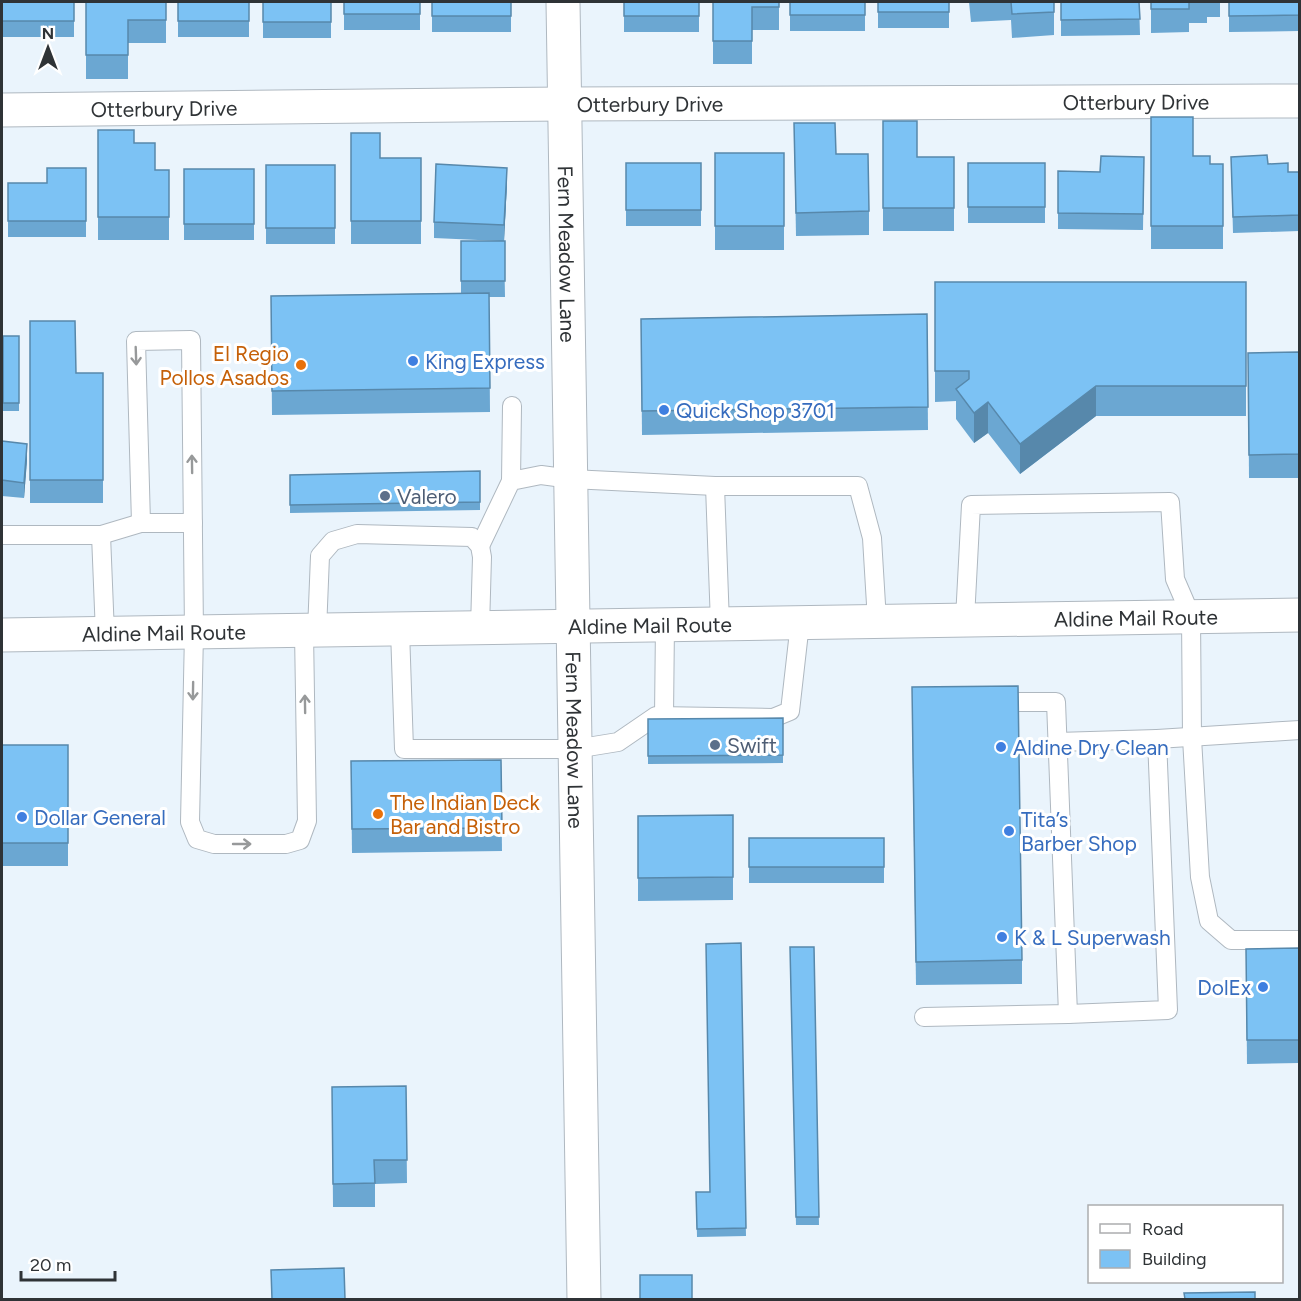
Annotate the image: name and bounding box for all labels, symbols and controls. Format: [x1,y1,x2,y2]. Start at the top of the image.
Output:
north arrow [18,18,78,78]
text: N [42,24,54,43]
street label: Otterbury Drive [1063,89,1209,114]
street label: Otterbury Drive [577,91,723,116]
street label: Otterbury Drive [91,95,237,122]
street label: Fern Meadow Lane [553,165,581,343]
place label: El Regio Pollos Asados [159,341,289,390]
one-way arrow [131,346,142,366]
place label: King Express [425,349,545,374]
marker: King Express [406,354,420,368]
marker: El Regio Pollos Asados [294,358,308,372]
place label: Quick Shop 3701 [676,398,835,423]
marker: Quick Shop 3701 [657,403,671,417]
one-way arrow [187,455,198,475]
place label: Valero [397,484,457,509]
marker: Valero [378,489,392,503]
street label: Aldine Mail Route [1054,604,1218,631]
street label: Aldine Mail Route [568,611,732,639]
street label: Aldine Mail Route [82,619,246,646]
street label: Fern Meadow Lane [561,651,589,829]
one-way arrow [187,681,199,701]
one-way arrow [299,695,311,715]
place label: Swift [727,733,777,758]
place label: Aldine Dry Clean [1013,735,1169,760]
marker: Swift [708,738,722,752]
marker: Aldine Dry Clean [994,740,1008,754]
place label: The Indian Deck Bar and Bistro [390,790,540,839]
place label: Dollar General [34,805,166,830]
marker: The Indian Deck Bar and Bistro [371,807,385,821]
place label: Tita’s Barber Shop [1021,807,1137,856]
marker: Dollar General [15,810,29,824]
marker: Tita’s Barber Shop [1002,824,1016,838]
one-way arrow [232,838,252,850]
place label: K & L Superwash [1014,925,1171,950]
marker: K & L Superwash [995,930,1009,944]
place label: DolEx [1197,975,1251,1000]
marker: DolEx [1256,980,1270,994]
legend [1088,1205,1283,1283]
text: Road [1142,1218,1183,1240]
scale bar [21,1244,116,1282]
text: Building [1142,1248,1207,1270]
text: 20 m [30,1254,71,1276]

